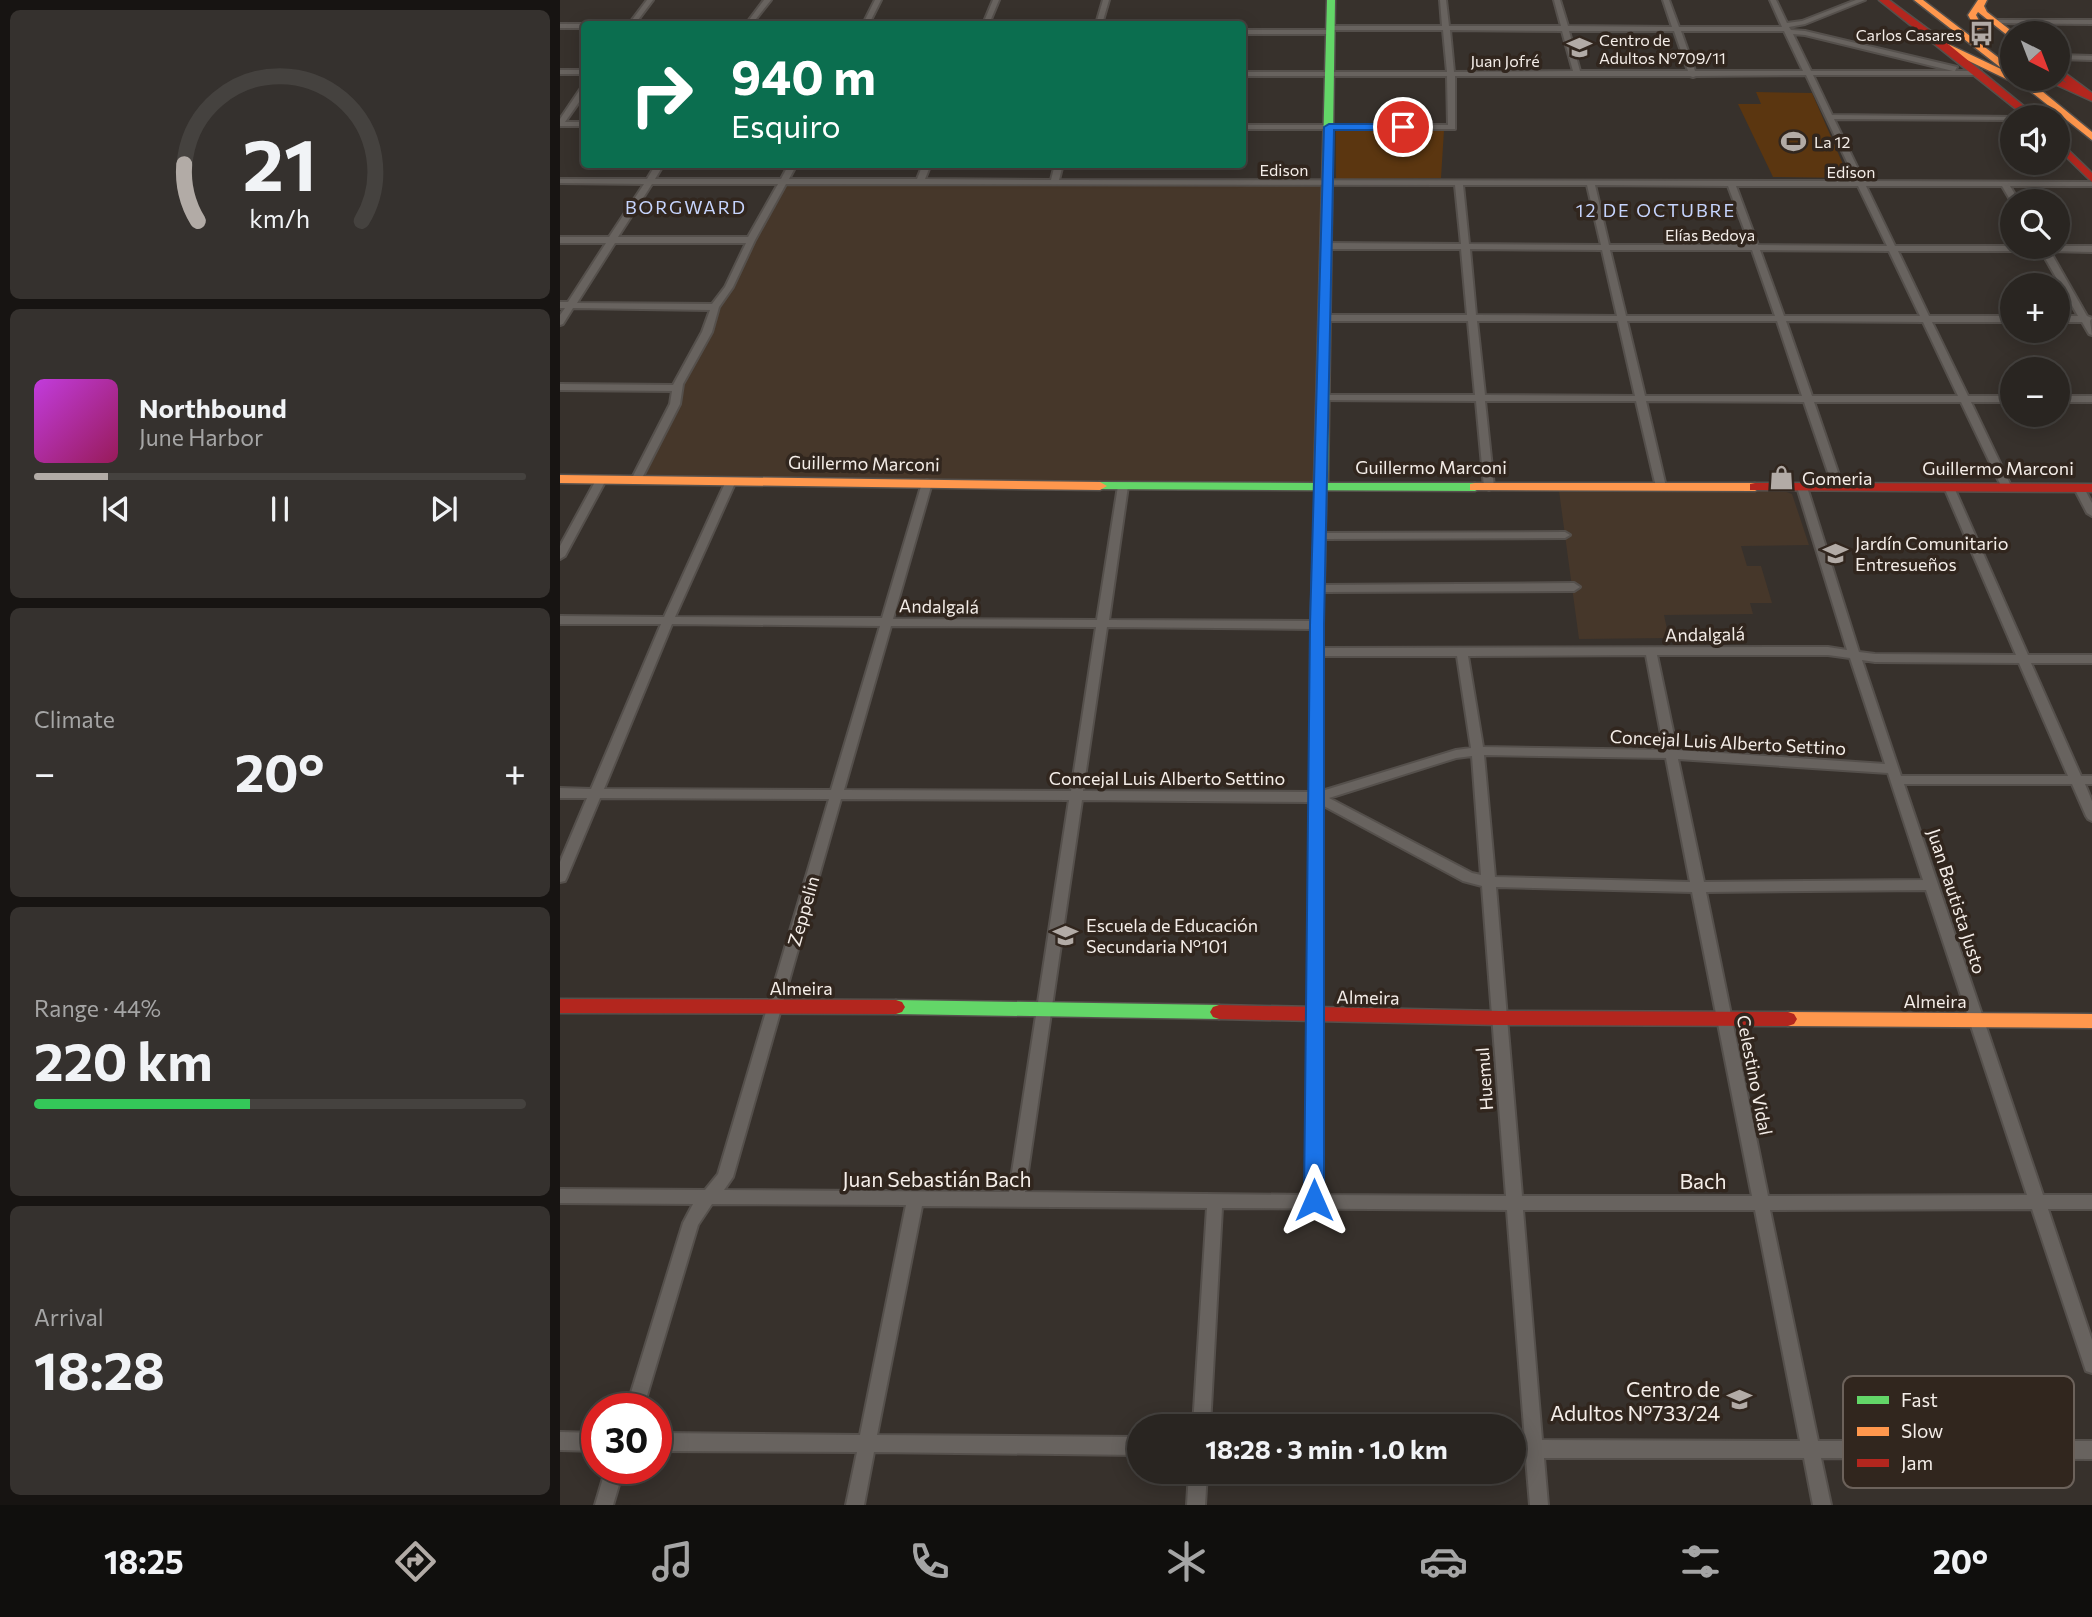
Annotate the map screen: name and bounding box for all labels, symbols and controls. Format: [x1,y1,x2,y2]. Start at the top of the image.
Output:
bus stop icon: Carlos Casares [1968,20,1996,48]
north arrow [2000,21,2070,91]
map controls [2000,21,2070,427]
place label: Carlos Casares [1856,25,1962,44]
place label: Centro de Adultos Nº709/11 [1599,30,1726,67]
school or university icon: Centro de Adultos Nº709/11 [1565,34,1593,62]
text: 940 m [731,45,876,105]
icon: right [616,49,707,140]
street label: Juan Jofré [1470,51,1540,70]
pin [1373,97,1433,157]
text: Esquiro [731,105,841,145]
button: sound [2000,105,2070,175]
icon: arrive [1384,108,1422,146]
text: 21 [243,117,317,206]
sports icon: La 12 [1780,127,1808,155]
place label: La 12 [1814,132,1850,151]
street label: Edison [1260,160,1308,179]
street label: Edison [1827,162,1875,181]
button: search [2000,189,2070,259]
district label: BORGWARD [625,196,747,218]
district label: 12 DE OCTUBRE [1576,199,1736,221]
text: km/h [250,202,310,232]
street label: Elías Bedoya [1665,225,1755,244]
button: + [2000,273,2070,343]
button: − [2000,357,2070,427]
text: Northbound [139,392,287,423]
text: June Harbor [139,423,263,451]
street label: Guillermo Marconi [788,451,940,475]
street label: Guillermo Marconi [1355,456,1507,478]
street label: Guillermo Marconi [1922,457,2074,479]
shop icon: Gomeria [1768,464,1796,492]
place label: Gomeria [1802,467,1872,489]
icon: previous [97,490,135,528]
icon: pause [261,490,299,528]
icon: next [425,490,463,528]
place label: Jardín Comunitario Entresueños [1855,532,2008,575]
school or university icon: Jardín Comunitario Entresueños [1821,539,1849,567]
street label: Andalgalá [899,594,979,618]
street label: Andalgalá [1665,622,1745,646]
text: Climate [34,705,115,733]
street label: Concejal Luis Alberto Settino [1609,725,1847,759]
text: 20° [235,739,325,803]
text: − [34,748,56,795]
text: + [504,748,526,795]
street label: Concejal Luis Alberto Settino [1049,767,1285,789]
street label: Juan Bautista Justo [1923,826,1991,976]
street label: Zeppelin [783,873,823,949]
place label: Escuela de Educación Secundaria Nº101 [1086,914,1258,957]
school or university icon: Escuela de Educación Secundaria Nº101 [1052,921,1080,949]
street label: Almeira [769,977,833,999]
street label: Almeira [1336,985,1400,1009]
street label: Almeira [1903,990,1967,1012]
text: Range · 44% [34,994,161,1022]
street label: Celestino Vidal [1733,1013,1777,1137]
text: 220 km [34,1028,213,1092]
street label: Huemul [1471,1047,1497,1111]
position arrow [1277,1163,1351,1237]
street label: Juan Sebastián Bach [842,1166,1032,1191]
street label: Bach [1680,1168,1726,1193]
text: Arrival [34,1303,104,1331]
text: 18:28 [34,1337,165,1401]
place label: Centro de Adultos Nº733/24 [1550,1376,1720,1425]
legend [1843,1376,2074,1488]
school or university icon: Centro de Adultos Nº733/24 [1726,1386,1754,1414]
text: Fast [1901,1388,1938,1411]
speed limit sign: 30 [581,1393,672,1484]
text: Slow [1901,1419,1943,1442]
text: 18:28 · 3 min · 1.0 km [1205,1433,1448,1464]
text: Jam [1901,1451,1933,1474]
icon: directions [391,1537,440,1586]
icon: music [648,1537,697,1586]
icon: phone [905,1537,954,1586]
icon: climate [1162,1537,1211,1586]
icon: car [1419,1537,1468,1586]
icon: filters [1676,1537,1725,1586]
text: 18:25 [104,1541,184,1581]
text: 20° [1933,1541,1988,1581]

